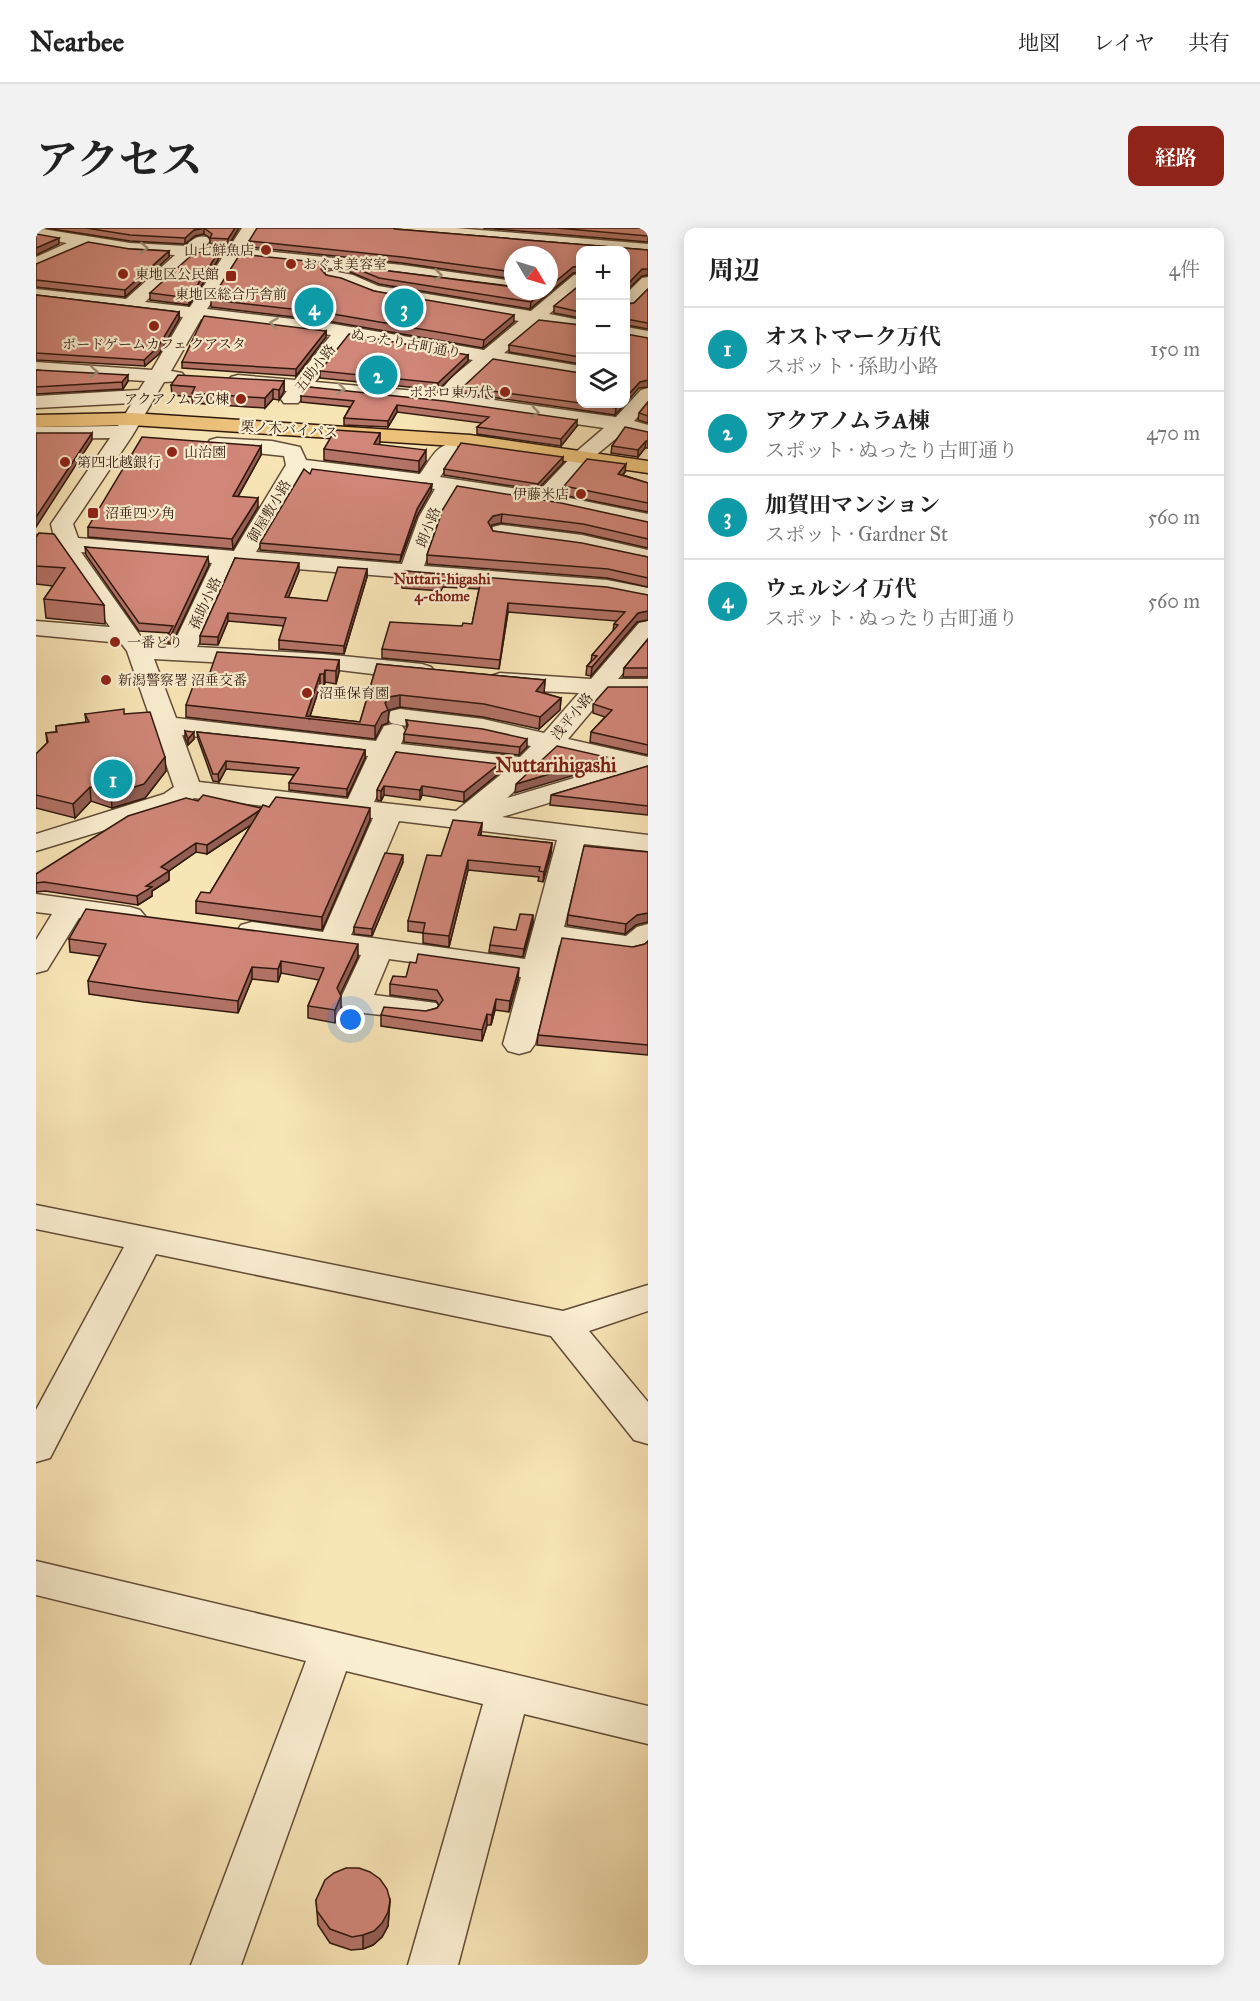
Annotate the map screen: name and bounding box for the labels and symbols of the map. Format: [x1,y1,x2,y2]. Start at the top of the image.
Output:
one-way arrow [139,242,148,254]
place label: 山七鮮魚店 [184,242,254,259]
marker: 山七鮮魚店 [259,243,273,257]
north arrow [504,246,558,300]
place label: おぐま美容室 [303,256,387,273]
marker: おぐま美容室 [284,257,298,271]
place label: 東地区公民館 [135,266,219,283]
marker: 東地区公民館 [116,267,130,281]
one-way arrow [433,268,443,281]
marker: 東地区総合庁舎前 [224,269,238,283]
pin: 4 [294,284,334,329]
place label: 東地区総合庁舎前 [175,286,287,303]
pin: 3 [384,286,424,331]
one-way arrow [269,317,279,329]
marker: ボードゲームカフェ クアスタ [147,319,161,333]
street label: ぬったり古町通り [349,325,463,362]
place label: ボードゲームカフェ クアスタ [62,336,246,353]
street label: 五助小路 [291,341,339,396]
pin: 2 [358,352,398,398]
one-way arrow [90,365,99,378]
one-way arrow [337,382,346,394]
place label: ポポロ東万代 [409,384,493,401]
marker: ポポロ東万代 [498,385,512,399]
place label: アクアノムラC棟 [124,391,229,408]
marker: アクアノムラC棟 [234,392,248,406]
one-way arrow [530,405,539,417]
street label: 栗ノ木バイパス [240,418,338,441]
place label: 山治園 [184,444,226,461]
marker: 山治園 [165,445,179,459]
place label: 第四北越銀行 [77,454,161,471]
marker: 第四北越銀行 [58,455,72,469]
street label: 御屋敷小路 [244,477,295,546]
place label: 伊藤米店 [513,486,569,503]
marker: 伊藤米店 [574,487,588,501]
place label: 沼垂四ツ角 [105,505,175,522]
street label: 朗小路 [413,505,444,550]
marker: 沼垂四ツ角 [86,506,100,520]
district label: Nuttari-higashi 4-chome [393,570,491,606]
street label: 孫助小路 [186,574,225,632]
place label: 一番どり [127,634,183,651]
marker: 一番どり [108,635,122,649]
place label: 新潟警察署 沼垂交番 [118,672,247,689]
marker: 新潟警察署 沼垂交番 [99,673,113,687]
place label: 沼垂保育園 [319,685,389,702]
marker: 沼垂保育園 [300,686,314,700]
street label: 浅平小路 [548,689,597,743]
district label: Nuttarihigashi [495,753,617,778]
pin: 1 [94,756,133,802]
your location [336,1005,365,1034]

